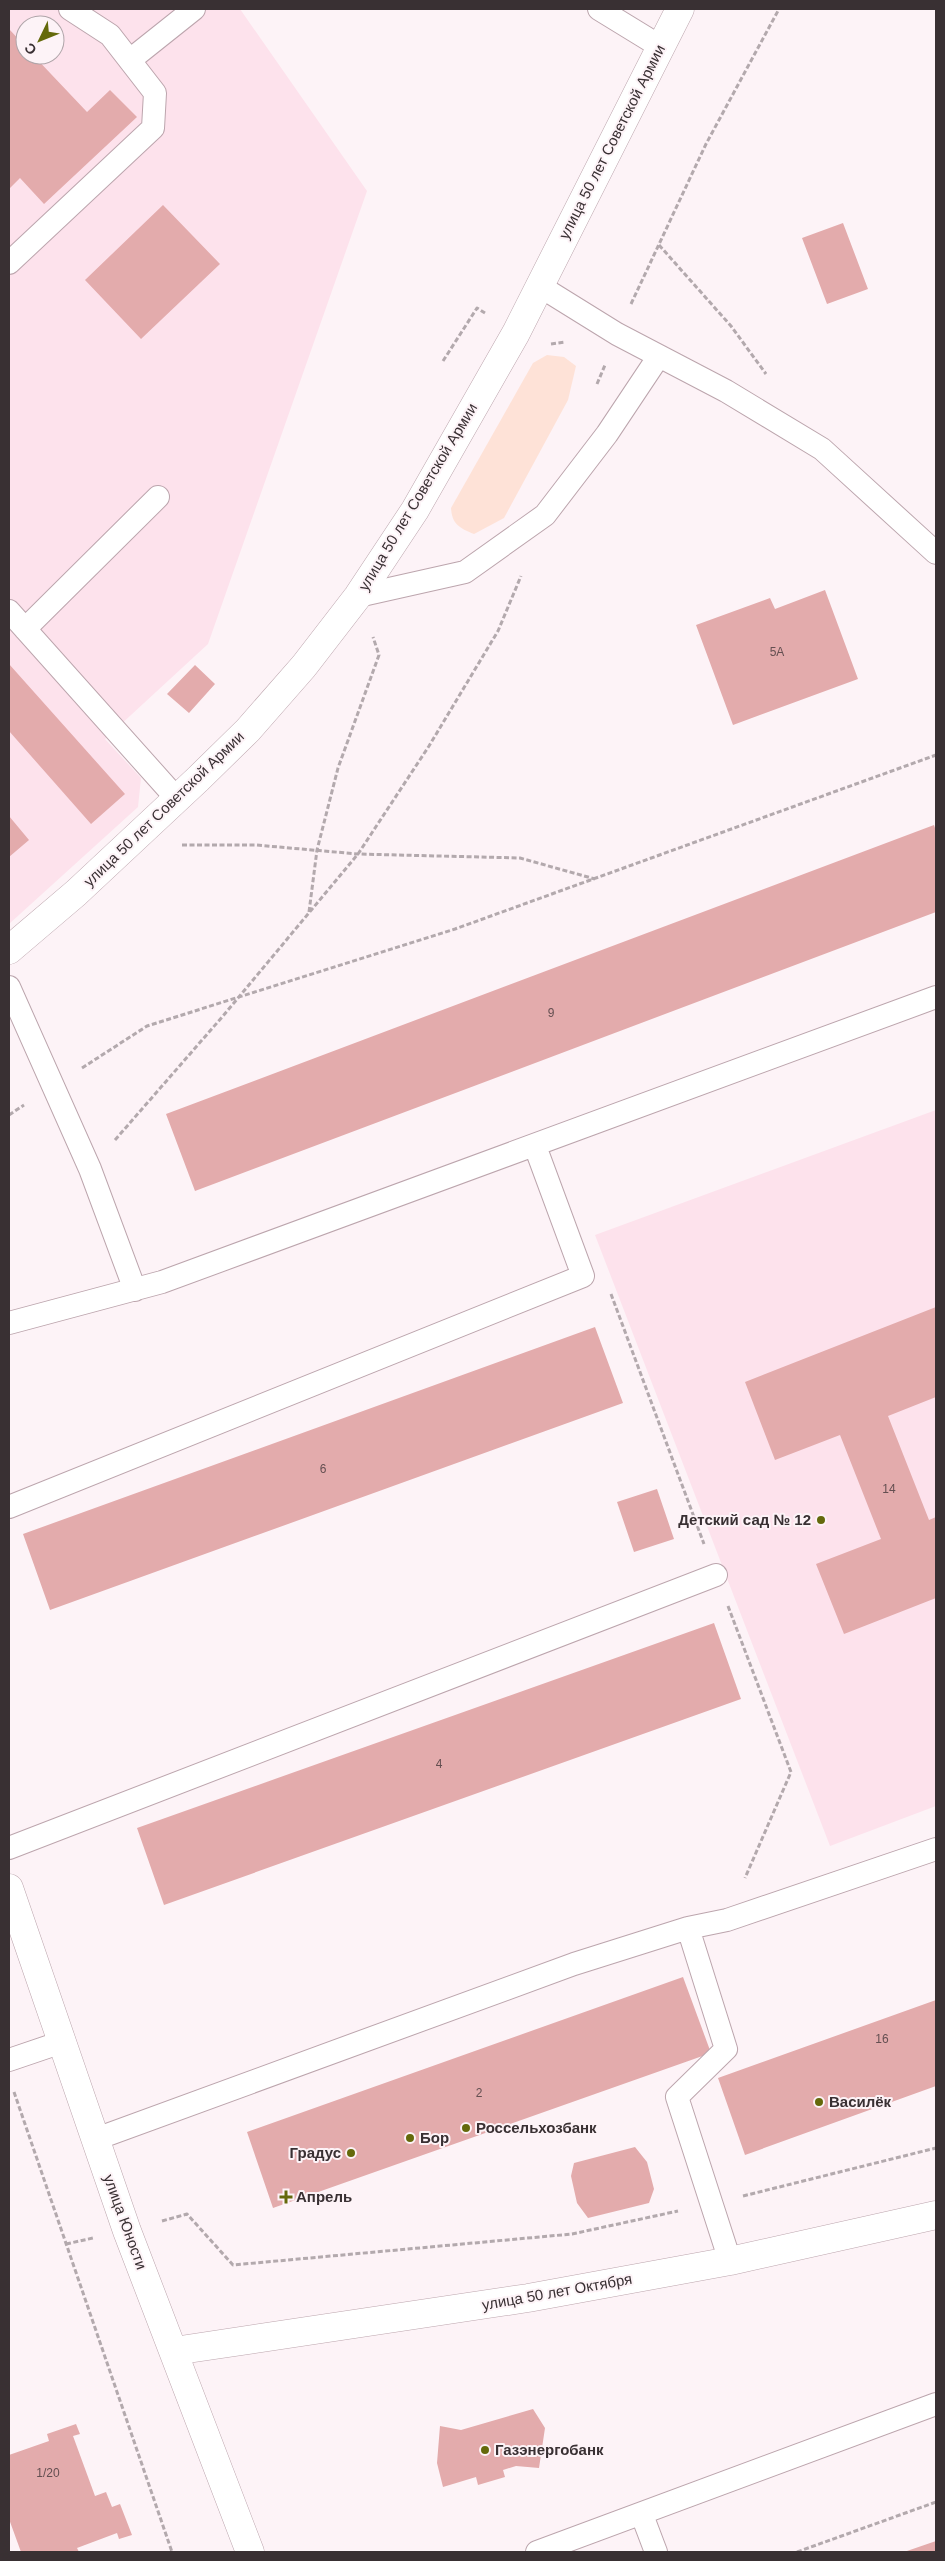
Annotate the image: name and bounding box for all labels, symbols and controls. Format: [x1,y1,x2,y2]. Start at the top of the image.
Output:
north arrow [15,15,65,65]
text: С [21,40,40,58]
street label: улица 50 лет Советской Армии [555,42,668,242]
street label: улица 50 лет Советской Армии [355,400,480,594]
house number: 5А [770,645,784,659]
street label: улица 50 лет Советской Армии [80,728,247,890]
house number: 9 [548,1006,555,1020]
house number: 6 [320,1462,327,1476]
house number: 14 [882,1482,896,1496]
place label: Детский сад № 12 [678,1511,811,1528]
marker: Детский сад № 12 [815,1514,827,1526]
house number: 4 [436,1757,443,1771]
house number: 16 [875,2032,889,2046]
house number: 2 [476,2086,483,2100]
place label: Василёк [829,2093,892,2110]
marker: Василёк [813,2096,825,2108]
place label: Россельхозбанк [476,2119,597,2136]
marker: Россельхозбанк [460,2122,472,2134]
place label: Бор [420,2129,449,2146]
marker: Бор [404,2132,416,2144]
place label: Градус [290,2144,341,2161]
marker: Градус [345,2147,357,2159]
street label: улица Юности [100,2172,151,2272]
place label: Апрель [296,2188,352,2205]
marker: Апрель [280,2191,292,2203]
street label: улица 50 лет Октября [481,2270,633,2313]
place label: Газэнергобанк [495,2441,604,2458]
marker: Газэнергобанк [479,2444,491,2456]
house number: 1/20 [36,2466,60,2480]

